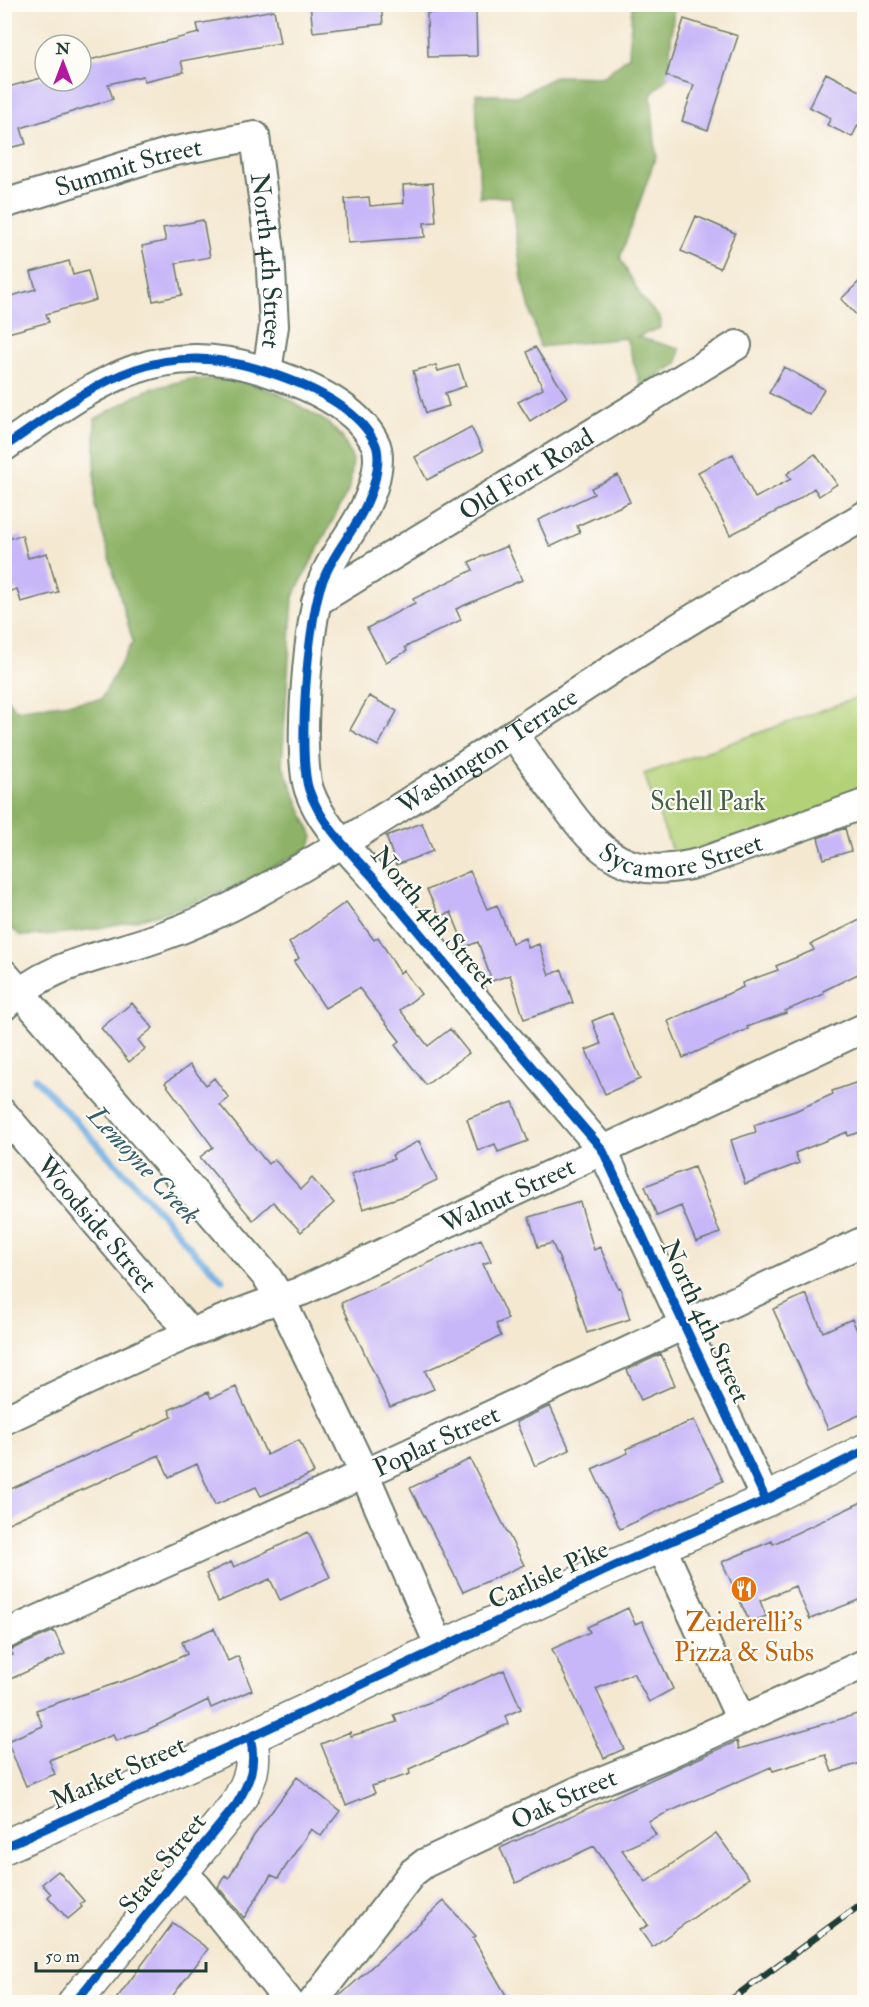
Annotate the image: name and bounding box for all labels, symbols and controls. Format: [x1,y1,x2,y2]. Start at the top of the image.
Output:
north arrow [33,33,93,93]
text: N [55,39,71,59]
street label: Summit Street [51,131,204,204]
street label: North 4th Street [243,171,289,351]
street label: Old Fort Road [453,421,600,528]
street label: Washington Terrace [391,681,584,822]
park label: Schell Park [650,786,766,818]
street label: Sycamore Street [592,827,767,886]
street label: North 4th Street [364,840,502,996]
water label: Lemoyne Creek [80,1098,207,1231]
street label: Woodside Street [29,1149,164,1299]
street label: Walnut Street [435,1151,580,1241]
street label: North 4th Street [653,1235,757,1408]
street label: Poplar Street [369,1398,505,1484]
street label: Carlisle Pike [483,1533,614,1617]
restaurant icon: Zeiderelli's Pizza & Subs [729,1574,759,1604]
place label: Zeiderelli's Pizza & Subs [674,1607,814,1669]
street label: Market Street [46,1729,191,1817]
street label: Oak Street [506,1762,621,1837]
street label: State Street [112,1807,213,1921]
scale bar [36,1935,206,1973]
text: 50 m [45,1945,80,1968]

